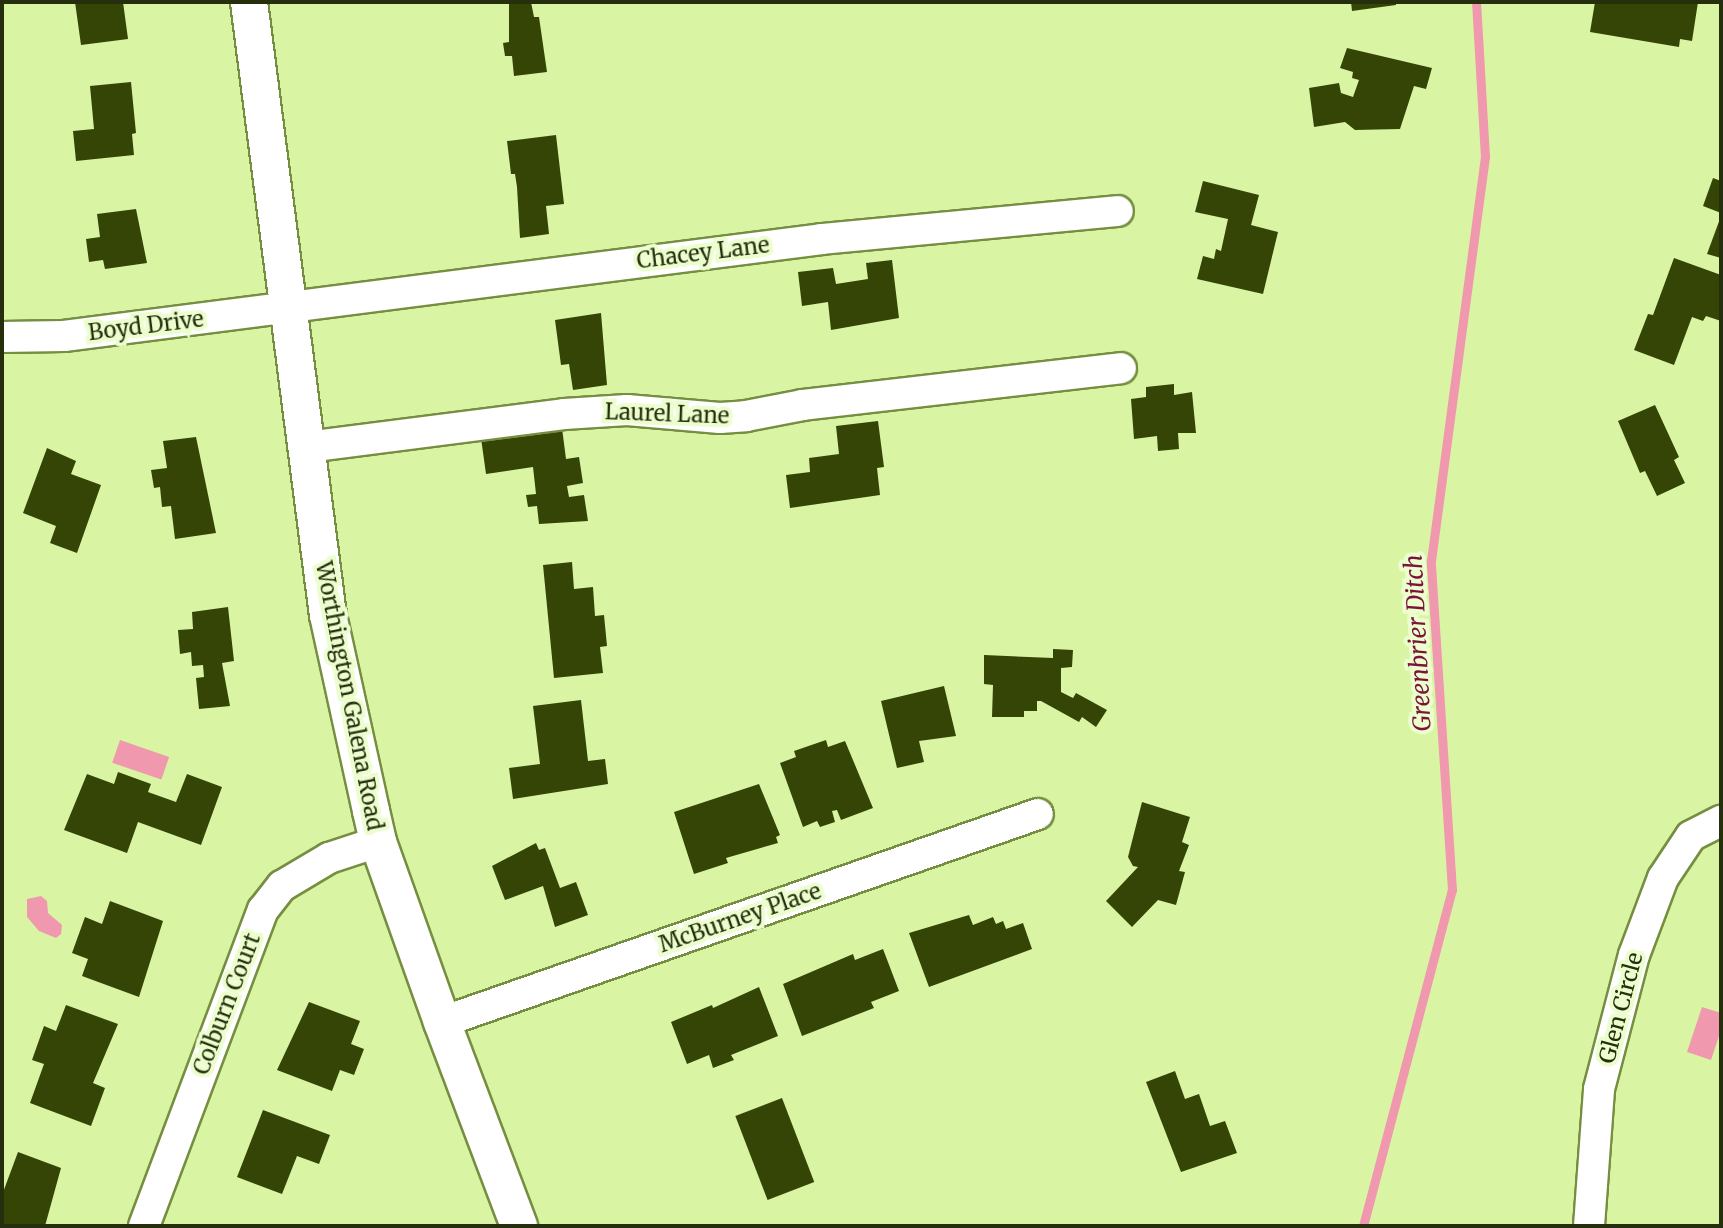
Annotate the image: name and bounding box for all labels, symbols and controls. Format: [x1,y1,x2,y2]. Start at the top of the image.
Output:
street label: Chacey Lane [635,232,771,274]
street label: Boyd Drive [87,306,205,346]
street label: Laurel Lane [604,399,730,429]
water label: Greenbrier Ditch [1399,554,1437,732]
street label: Worthington Galena Road [310,559,388,833]
street label: McBurney Place [655,878,825,958]
street label: Colburn Court [188,930,266,1078]
street label: Glen Circle [1594,950,1648,1066]

